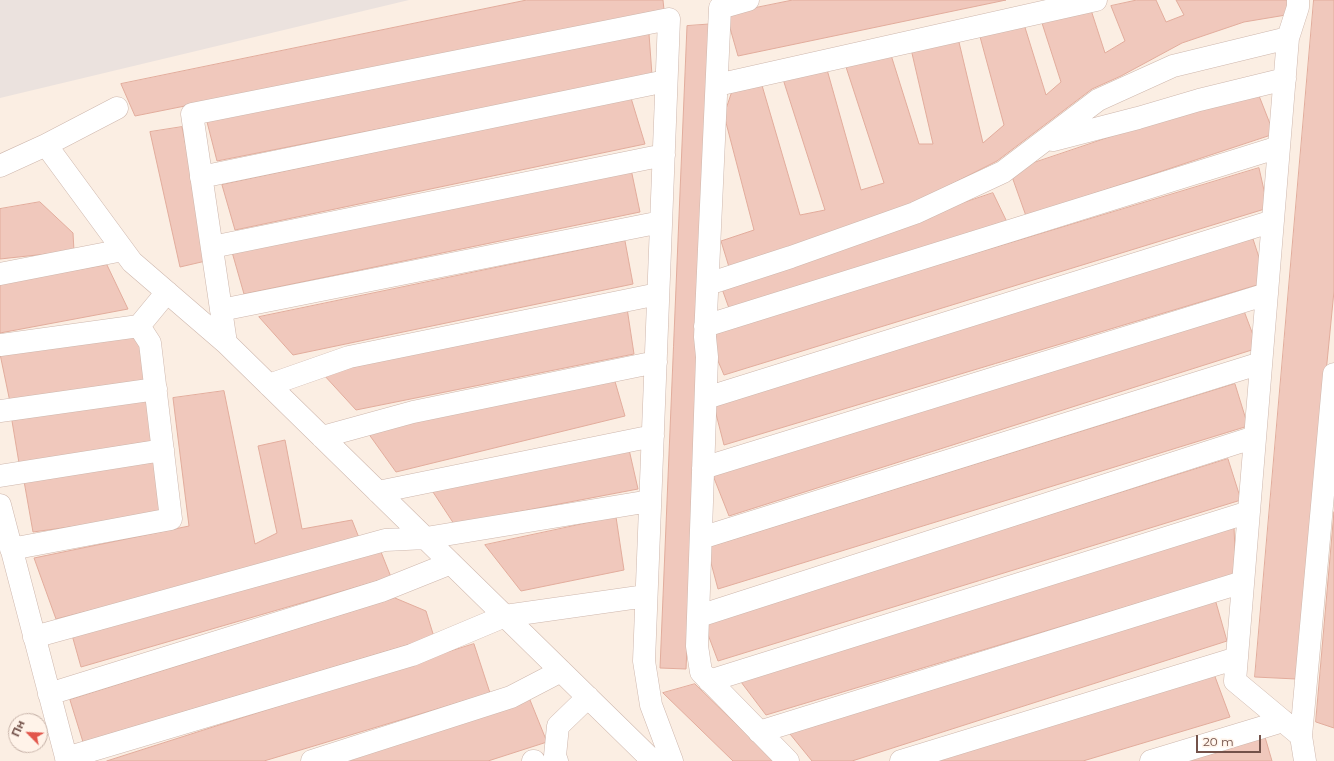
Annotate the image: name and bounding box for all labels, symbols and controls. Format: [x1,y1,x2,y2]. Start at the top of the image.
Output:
north arrow [8,713,48,753]
text: Пн [8,718,28,739]
scale bar [1198,727,1263,753]
text: 20 m [1203,734,1234,749]

